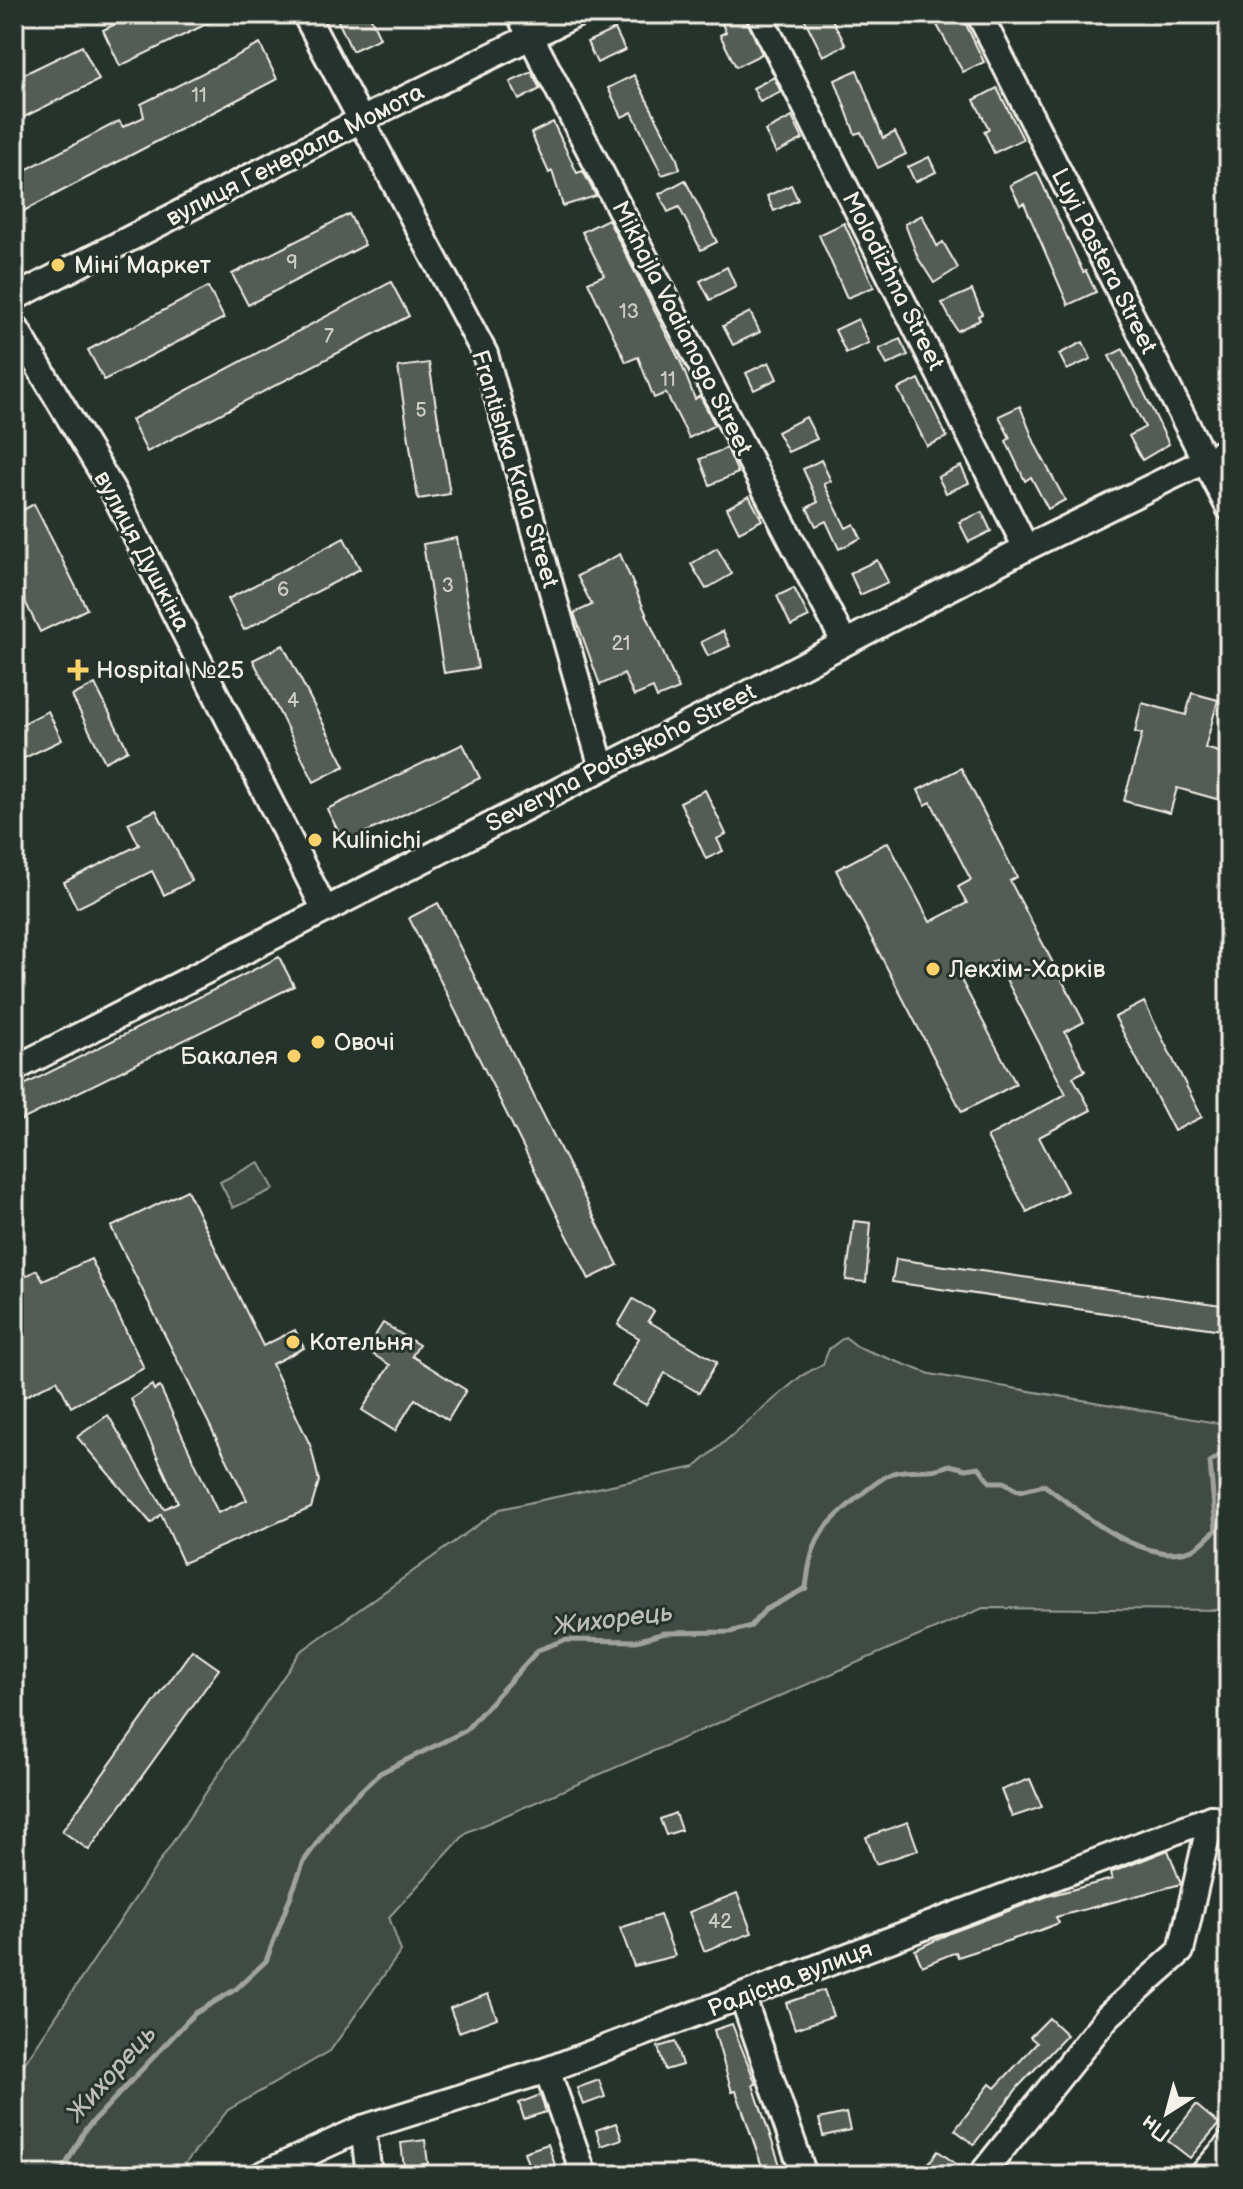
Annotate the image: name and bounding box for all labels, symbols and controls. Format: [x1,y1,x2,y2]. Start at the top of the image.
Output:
street label: вулиця Генерала Момота [161,77,429,233]
house number: 11 [191,84,207,108]
street label: Luyi Pastera Street [1045,163,1164,359]
street label: Molodizhna Street [836,187,951,376]
street label: Mikhajla Vodianogo Street [605,196,759,460]
place label: Міні Маркет [74,251,211,280]
house number: 9 [286,251,298,275]
marker: Міні Маркет [49,256,67,274]
house number: 13 [619,300,639,324]
house number: 7 [324,325,334,349]
street label: Frantishka Krala Street [465,347,565,592]
house number: 11 [660,368,676,392]
house number: 5 [415,399,427,423]
street label: вулиця Душкіна [88,466,196,636]
house number: 3 [442,574,454,598]
house number: 6 [277,578,289,602]
house number: 21 [611,632,631,656]
place label: Hospital №25 [96,656,244,685]
marker: Hospital №25 [67,659,89,681]
street label: Severyna Pototskoho Street [481,677,761,839]
house number: 4 [287,689,299,713]
place label: Kulinichi [331,826,421,855]
marker: Kulinichi [306,831,324,849]
place label: Лекхім-Харків [948,955,1106,984]
marker: Лекхім-Харків [924,960,942,978]
place label: Овочі [334,1028,395,1057]
marker: Овочі [309,1033,327,1051]
place label: Бакалея [180,1042,278,1071]
marker: Бакалея [285,1047,303,1065]
place label: Котельня [309,1328,413,1357]
marker: Котельня [284,1333,302,1351]
water label: Жихорець [551,1597,675,1643]
house number: 42 [708,1910,732,1934]
street label: Радісна вулиця [704,1934,876,2024]
water label: Жихорець [60,2019,164,2130]
north arrow [1127,2073,1207,2153]
text: Пн [1136,2108,1176,2148]

